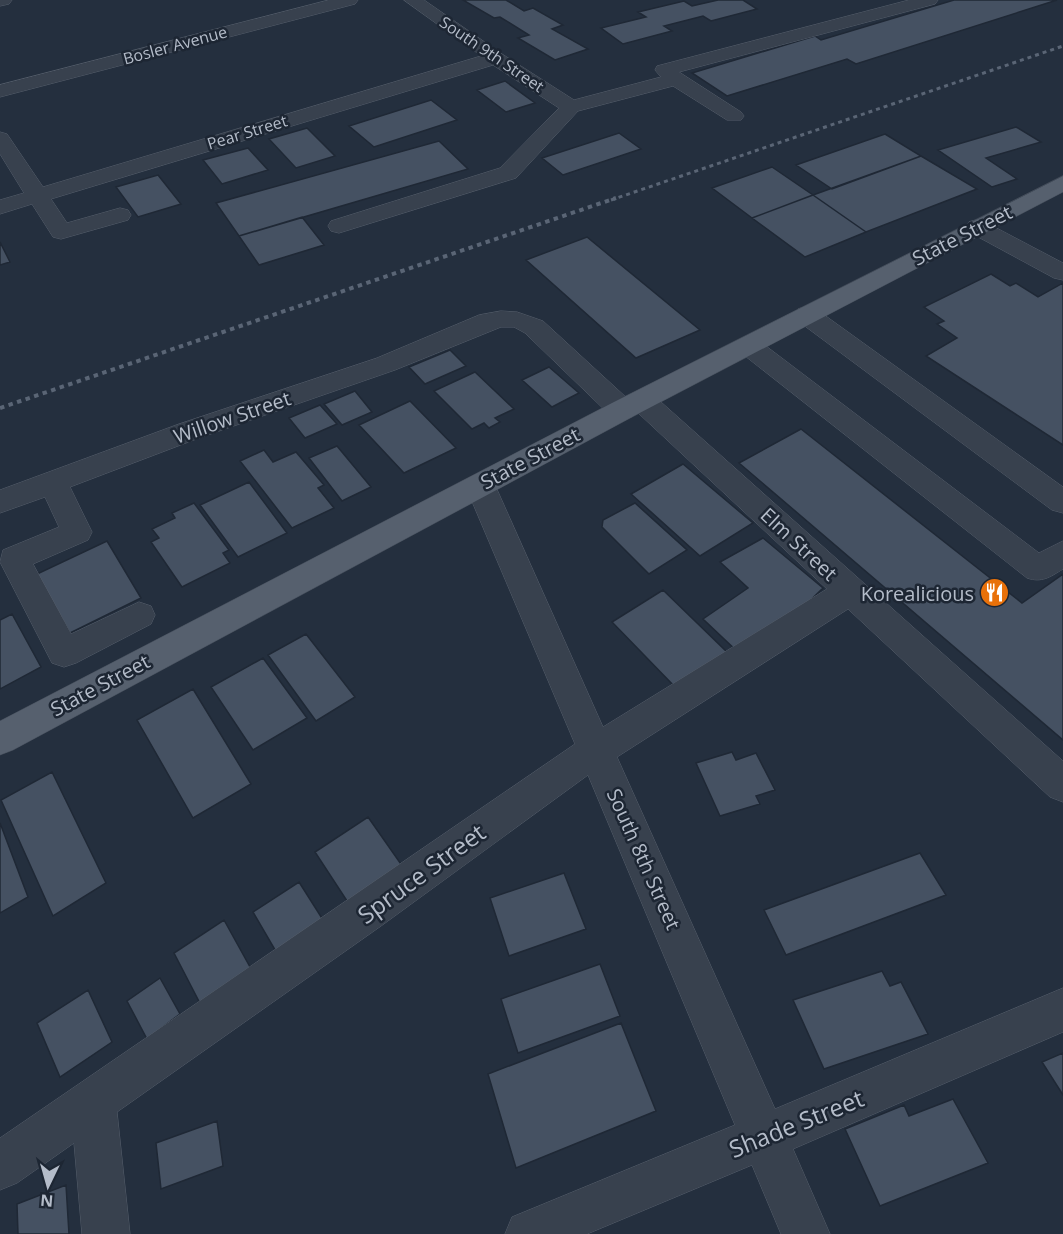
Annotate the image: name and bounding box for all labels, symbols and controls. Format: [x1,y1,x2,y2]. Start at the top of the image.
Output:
street label: South 9th Street [436,11,549,97]
street label: Bosler Avenue [120,21,230,69]
street label: Pear Street [204,109,290,155]
street label: State Street [907,198,1017,272]
street label: Willow Street [170,384,294,450]
street label: State Street [476,421,584,495]
street label: Elm Street [755,501,843,587]
restaurant icon: Korealicious [979,577,1011,609]
place label: Korealicious [861,580,974,607]
street label: State Street [46,648,154,722]
street label: South 8th Street [601,784,687,934]
street label: Spruce Street [350,815,492,931]
street label: Shade Street [724,1081,868,1165]
north arrow [18,1156,78,1216]
text: N [39,1189,54,1212]

